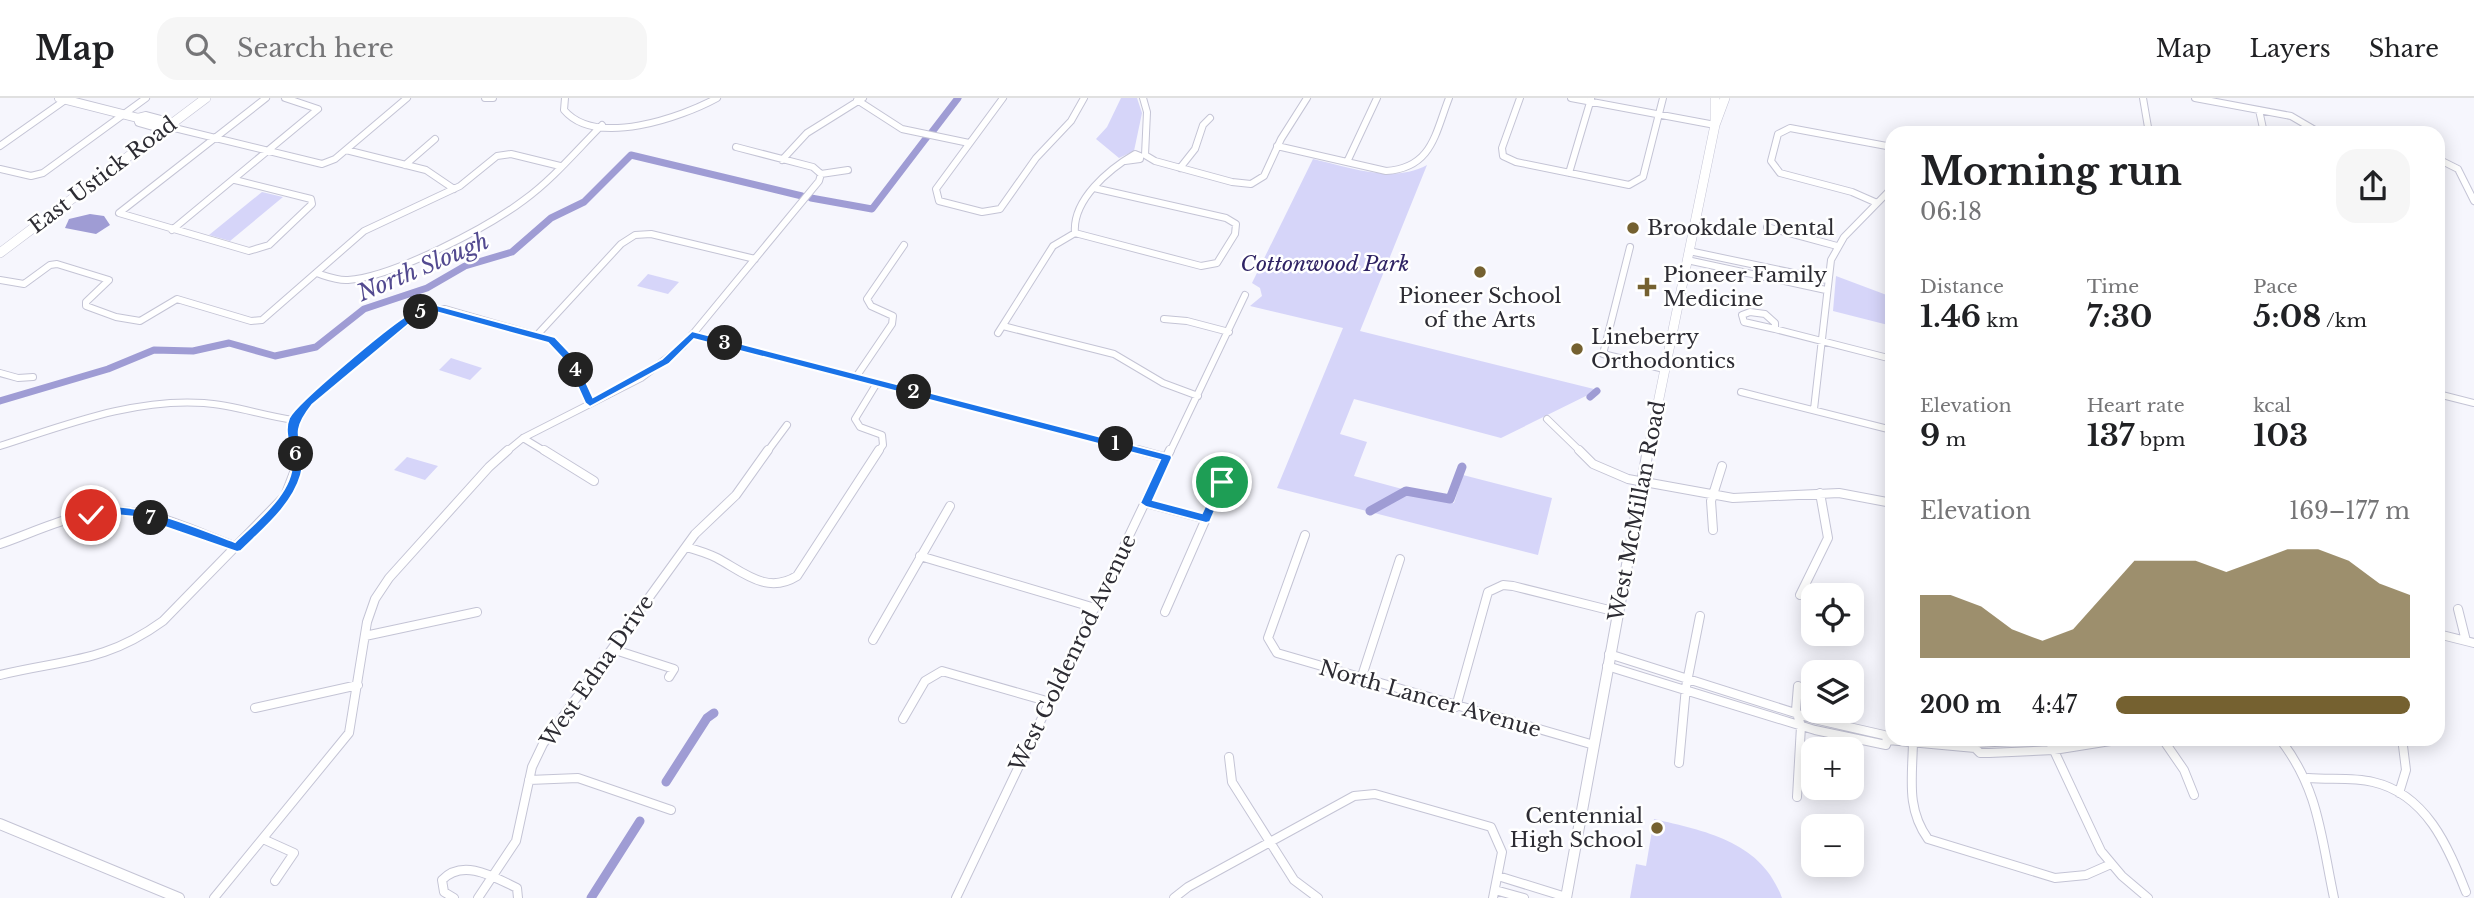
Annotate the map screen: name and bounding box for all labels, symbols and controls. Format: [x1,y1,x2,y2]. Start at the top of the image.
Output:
search box [157,17,647,80]
text: Map [35,28,115,69]
icon: search [181,29,219,67]
text: Search here [237,32,394,64]
text: Map [2156,34,2212,63]
text: Layers [2250,34,2331,63]
text: Share [2369,34,2439,63]
street label: East Ustick Road [24,111,182,239]
text: Morning run [1920,148,2182,195]
button: share [2336,149,2410,223]
text: 06:18 [1920,198,1982,226]
place label: Brookdale Dental [1647,215,1835,241]
marker: Brookdale Dental [1625,220,1641,236]
water label: North Slough [352,227,493,308]
park label: Cottonwood Park [1241,251,1409,277]
place label: Pioneer Family Medicine [1663,262,1828,312]
marker: Pioneer School of the Arts [1472,264,1488,280]
text: Distance [1920,275,2004,298]
text: Time [2087,275,2139,298]
text: Pace [2253,275,2298,298]
marker: Pioneer Family Medicine [1637,277,1657,297]
place label: Pioneer School of the Arts [1399,283,1562,333]
pin: 5 [404,294,438,330]
text: 1.46 [1920,298,1981,335]
text: 7:30 [2087,298,2152,335]
text: 5:08 [2253,298,2321,335]
text: 5 [415,300,426,323]
text: km [1981,309,2019,332]
text: /km [2321,309,2367,332]
place label: Lineberry Orthodontics [1591,324,1735,374]
pin: 3 [708,326,742,360]
text: 3 [718,331,731,354]
marker: Lineberry Orthodontics [1569,341,1585,357]
pin: 4 [558,352,594,388]
text: 4 [569,358,582,381]
pin: 2 [897,374,932,410]
text: 2 [907,380,920,403]
text: Elevation [1920,394,2012,417]
text: Heart rate [2087,394,2185,417]
text: kcal [2253,394,2291,417]
street label: West McMillan Road [1603,399,1671,624]
text: 9 [1920,417,1940,454]
text: 137 [2087,417,2134,454]
text: 103 [2253,417,2308,454]
pin: 1 [1098,426,1134,462]
text: m [1940,428,1966,451]
text: bpm [2134,428,2186,451]
text: 1 [1111,432,1120,455]
pin: 6 [278,436,314,472]
text: 6 [289,442,302,465]
pin [1192,452,1252,512]
icon: arrive [1203,463,1241,501]
pin [61,485,121,545]
icon: check [72,496,110,534]
text: Elevation [1920,497,2031,525]
text: 169–177 m [2289,497,2410,525]
pin: 7 [134,500,168,536]
text: 7 [146,506,155,529]
street label: West Goldenrod Avenue [1004,530,1142,777]
map controls [1801,583,1864,877]
button: locate [1801,583,1864,646]
street label: West Edna Drive [534,590,659,753]
street label: North Lancer Avenue [1316,655,1544,743]
button: layers [1801,660,1864,723]
text: 200 m [1920,691,2001,719]
text: 4:47 [2032,691,2077,719]
button: + [1801,737,1864,800]
place label: Centennial High School [1510,803,1643,853]
button: − [1801,814,1864,877]
marker: Centennial High School [1649,820,1665,836]

